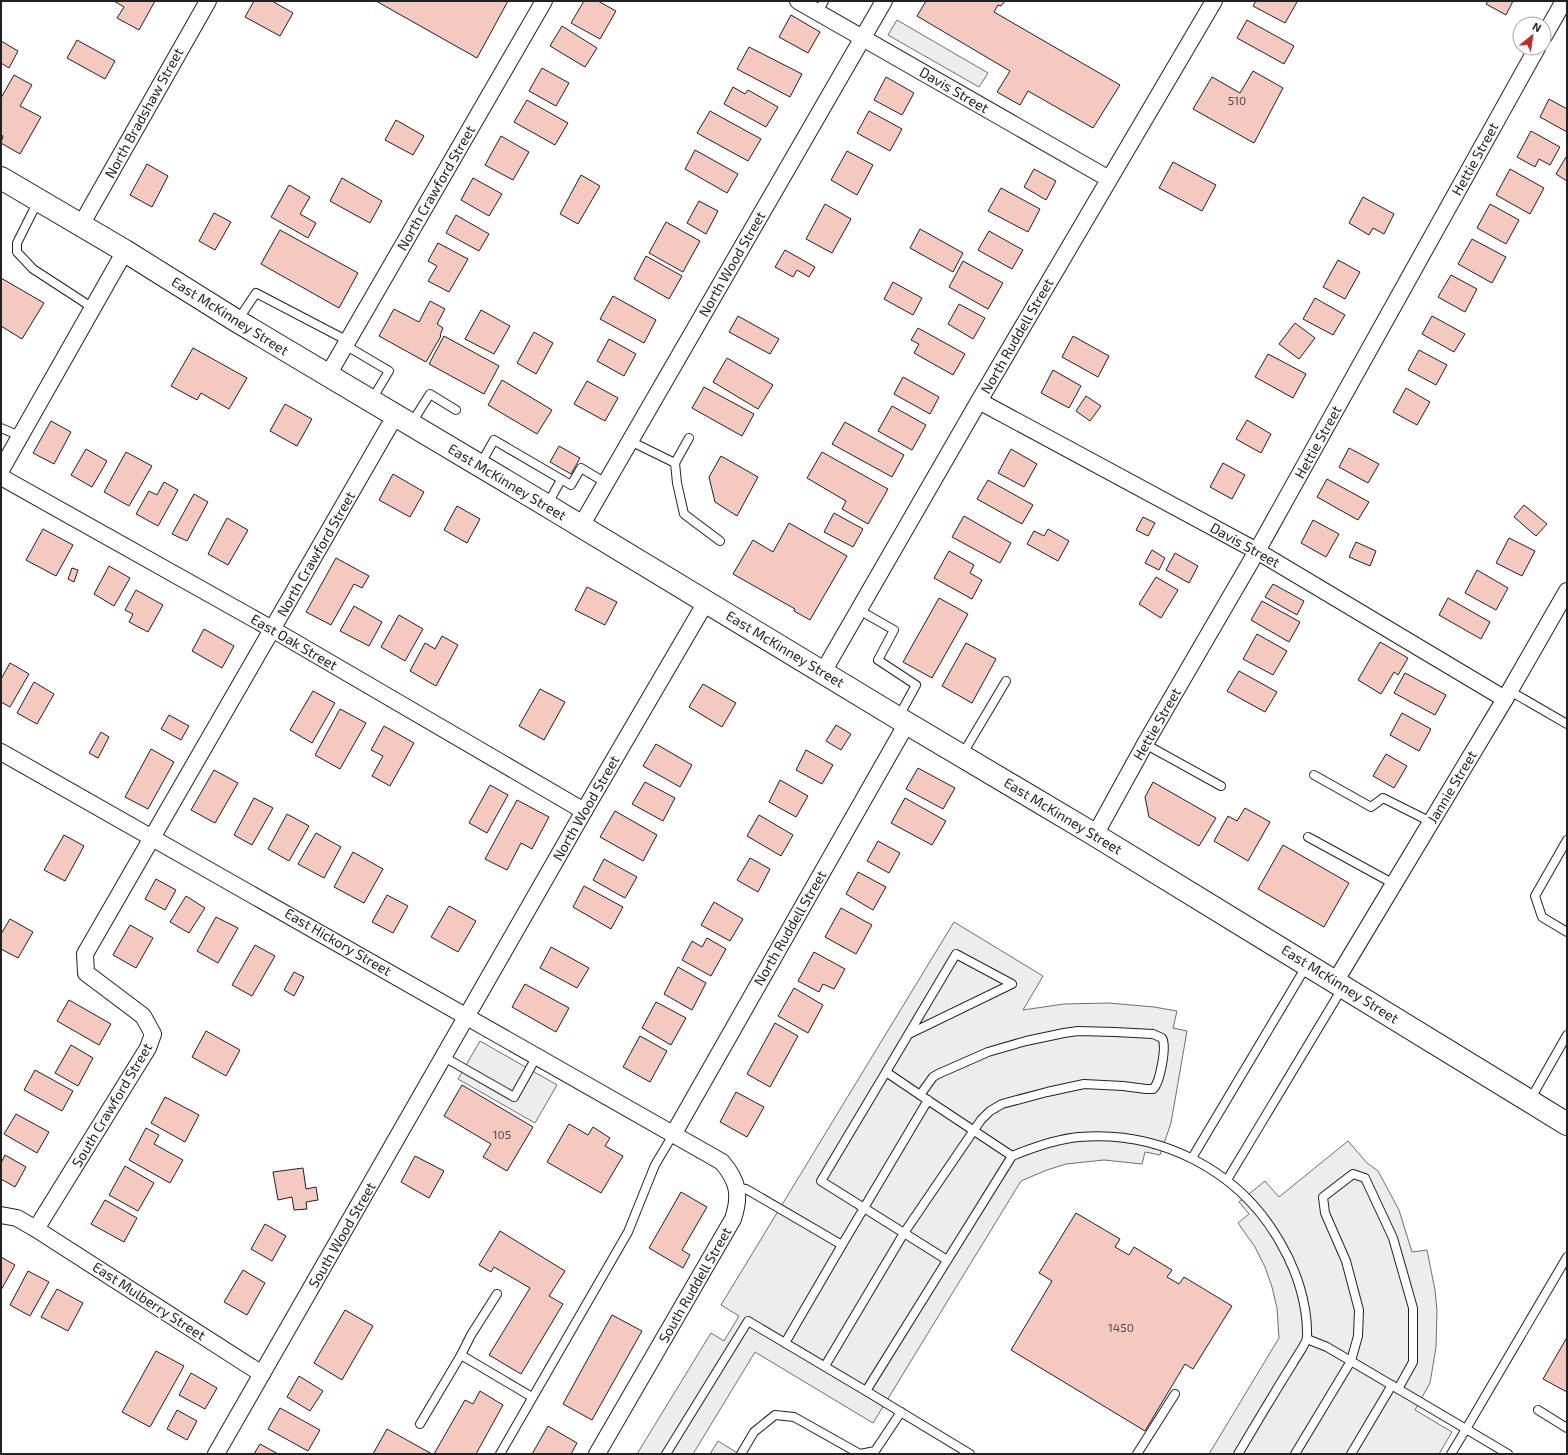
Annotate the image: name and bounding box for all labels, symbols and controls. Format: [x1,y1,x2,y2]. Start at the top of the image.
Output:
north arrow [1512,16,1552,56]
text: N [1530,19,1544,34]
street label: North Bradshaw Street [101,45,186,181]
street label: Davis Street [917,63,992,116]
house number: 510 [1228,93,1246,107]
street label: Hettie Street [1448,119,1502,198]
street label: North Crawford Street [393,122,478,253]
street label: North Wood Street [694,208,769,319]
street label: East McKinney Street [169,273,292,359]
street label: North Ruddell Street [977,275,1056,396]
street label: Hettie Street [1291,402,1345,481]
street label: East McKinney Street [445,440,569,524]
street label: North Crawford Street [273,488,358,619]
street label: Davis Street [1207,518,1283,571]
street label: East McKinney Street [723,607,847,691]
street label: East Oak Street [248,610,341,673]
street label: Hettie Street [1129,685,1184,763]
street label: Jannie Street [1423,747,1480,826]
street label: North Wood Street [548,752,623,863]
street label: East McKinney Street [1001,774,1125,858]
street label: North Ruddell Street [750,867,829,988]
street label: East Hickory Street [282,904,395,979]
street label: East McKinney Street [1279,941,1402,1027]
street label: South Crawford Street [68,1040,155,1170]
house number: 105 [493,1127,511,1141]
street label: South Wood Street [304,1179,379,1291]
street label: South Ruddell Street [655,1224,735,1346]
street label: East Mulberry Street [90,1258,209,1343]
house number: 1450 [1108,1320,1134,1334]

